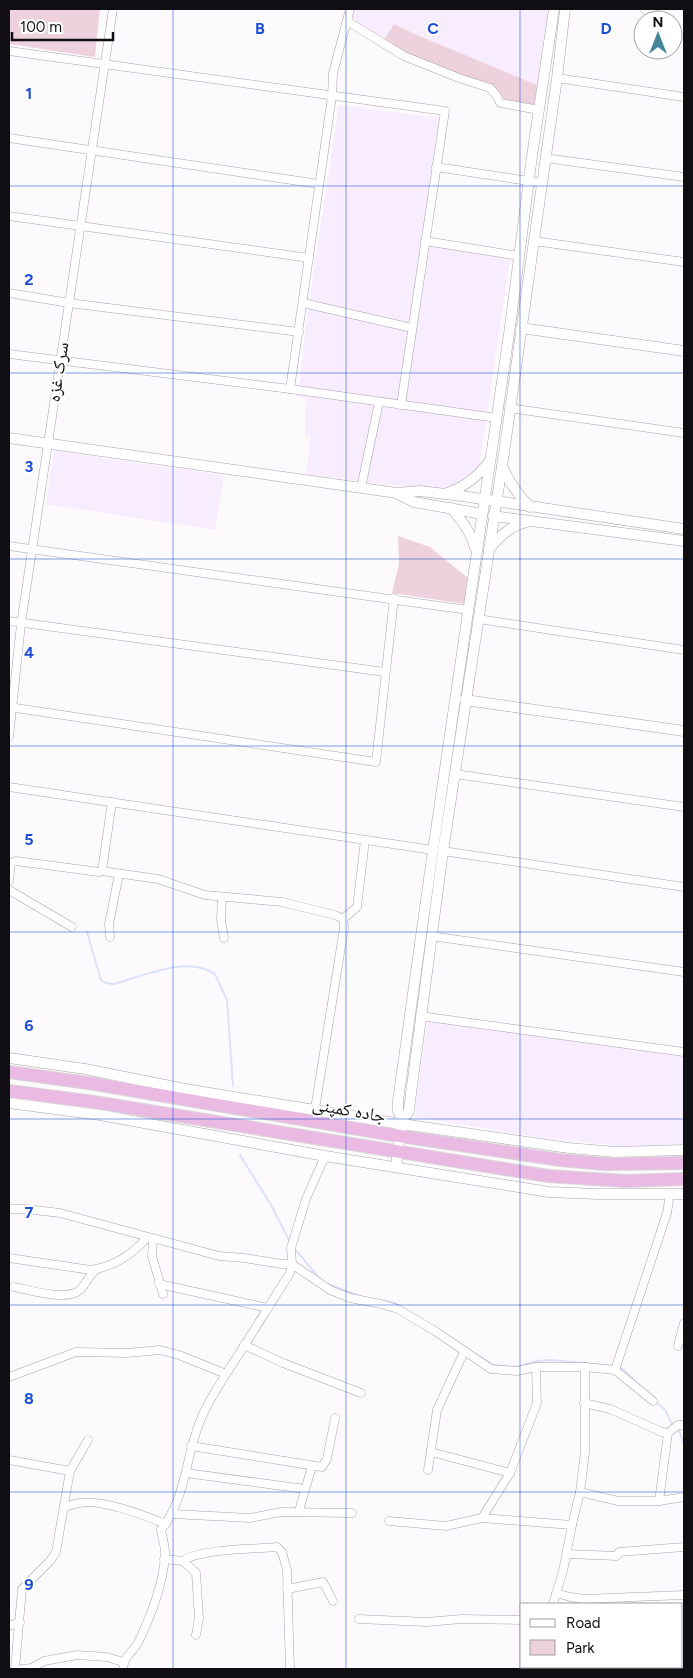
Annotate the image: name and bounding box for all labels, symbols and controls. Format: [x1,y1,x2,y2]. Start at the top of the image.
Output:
scale bar [12,10,114,42]
north arrow [633,10,683,60]
text: N [653,14,663,31]
text: 100 m [20,18,62,36]
text: B [255,19,265,38]
text: C [427,19,439,38]
text: D [600,19,612,38]
text: 1 [26,84,32,103]
text: 2 [24,270,34,289]
street label: سرک غزه [42,341,74,403]
text: 3 [25,457,34,476]
text: 4 [24,643,34,662]
text: 5 [24,830,34,849]
text: 6 [24,1016,34,1035]
street label: جاده کمپنی [311,1093,387,1127]
text: 7 [25,1203,34,1222]
text: 8 [24,1389,34,1408]
text: 9 [24,1575,34,1594]
legend [520,1603,683,1668]
text: Road [566,1614,601,1632]
text: Park [566,1639,595,1657]

